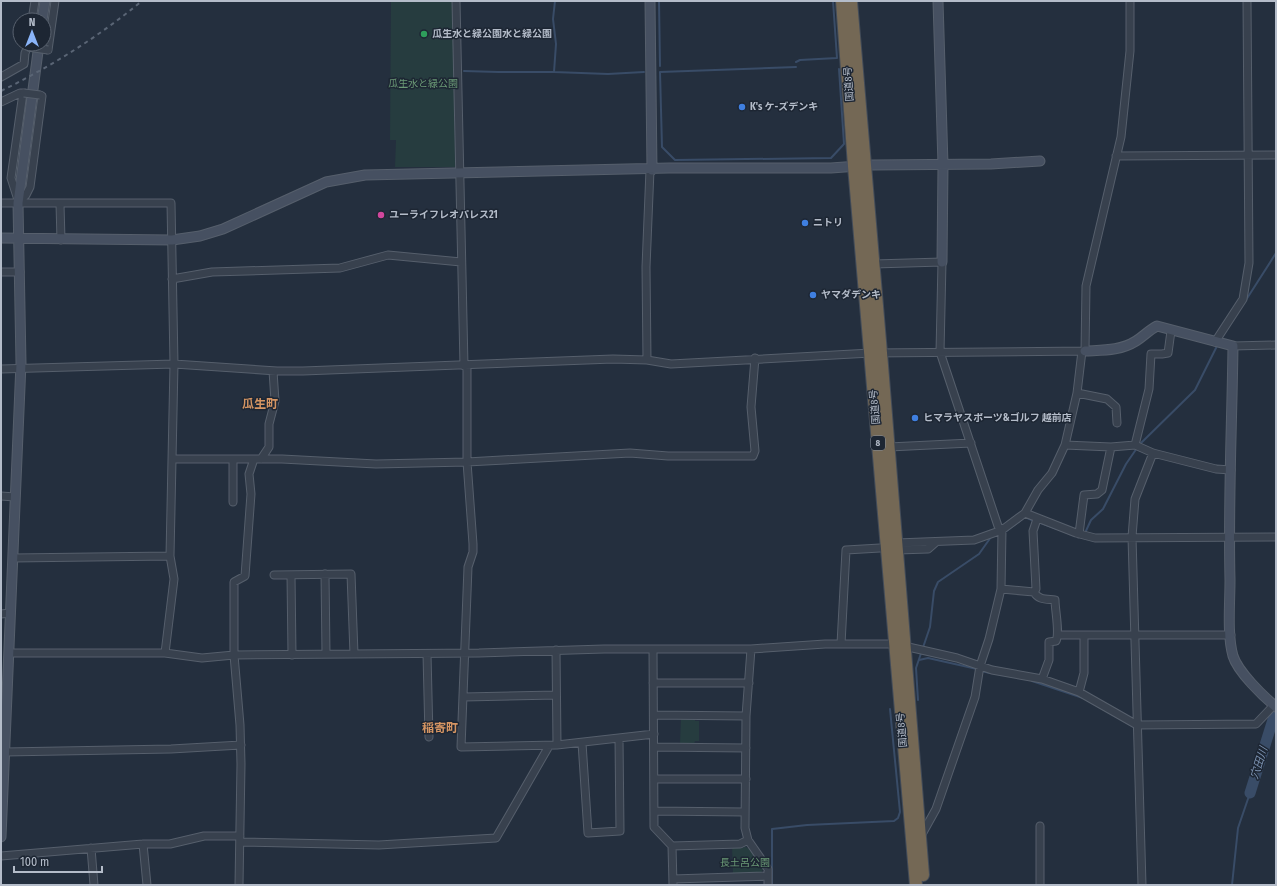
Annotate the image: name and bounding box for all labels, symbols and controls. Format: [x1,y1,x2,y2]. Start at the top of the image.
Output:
north arrow [12,12,52,52]
text: N [29,16,35,29]
place label: 瓜生水と緑公園水と緑公園 [432,28,552,40]
marker: 瓜生水と緑公園水と緑公園 [419,29,429,39]
street label: 国道8号 [842,66,856,102]
park label: 瓜生水と緑公園 [388,78,458,90]
place label: K's ケ-ズデンキ [750,101,818,113]
marker: K's ケ-ズデンキ [737,102,747,112]
place label: ユーライフレオパレス21 [389,209,498,221]
marker: ユーライフレオパレス21 [376,210,386,220]
place label: ニトリ [813,217,843,229]
marker: ニトリ [800,218,810,228]
place label: ヤマダデンキ [821,289,881,301]
marker: ヤマダデンキ [808,290,818,300]
street label: 国道8号 [867,389,883,425]
district label: 瓜生町 [242,397,278,411]
place label: ヒマラヤスポーツ&ゴルフ 越前店 [923,412,1072,424]
marker: ヒマラヤスポーツ&ゴルフ 越前店 [910,413,920,423]
road number: 8 [871,436,885,450]
street label: 国道8号 [894,712,910,748]
district label: 稲寄町 [422,721,458,735]
water label: 穴田川 [1248,744,1271,781]
scale bar [14,848,102,874]
text: 100 m [20,855,49,869]
park label: 長土呂公園 [720,857,770,869]

